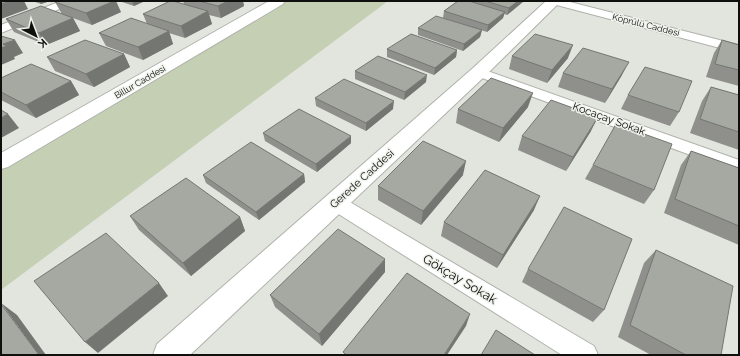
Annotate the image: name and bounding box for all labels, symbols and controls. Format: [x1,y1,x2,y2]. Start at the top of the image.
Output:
street label: Köprülü Caddesi [611,12,681,38]
north arrow [16,16,56,56]
text: K [35,36,49,51]
street label: Billur Caddesi [113,63,167,101]
street label: Kocaçay Sokak [571,100,647,138]
street label: Gerede Caddesi [327,147,397,211]
street label: Gökçay Sokak [420,251,500,307]

